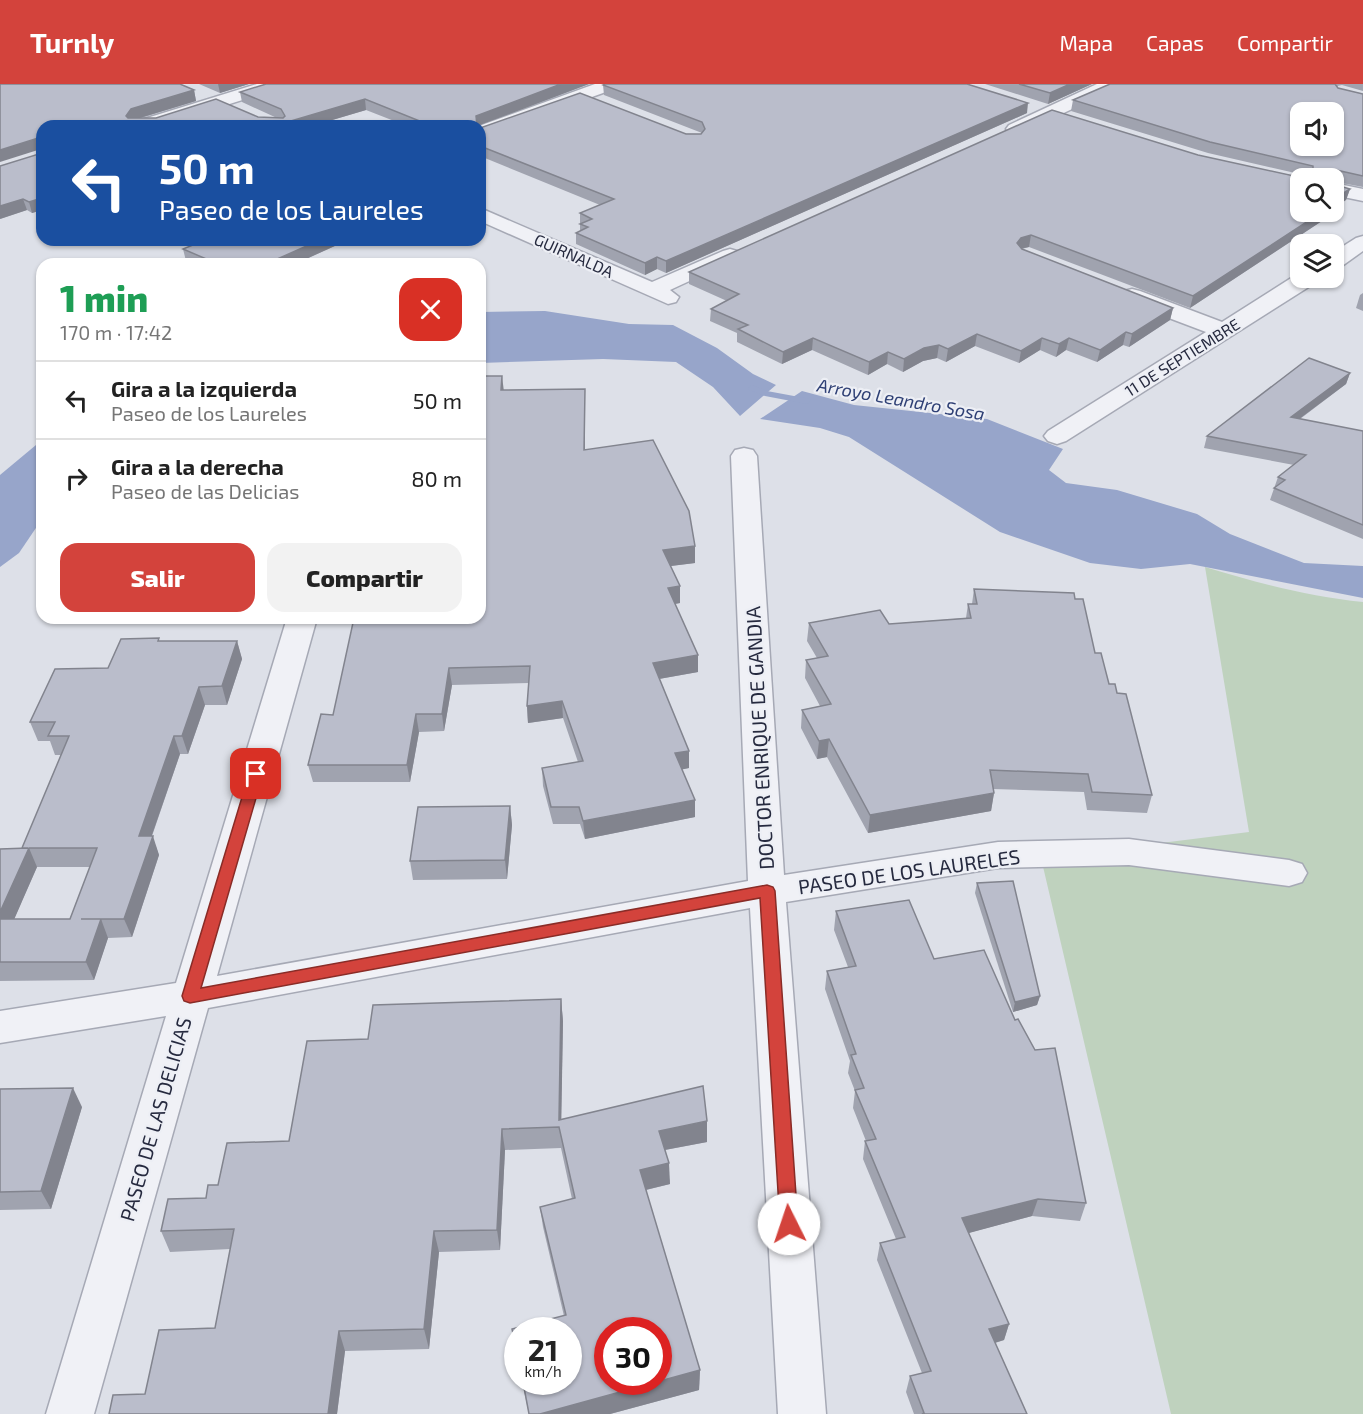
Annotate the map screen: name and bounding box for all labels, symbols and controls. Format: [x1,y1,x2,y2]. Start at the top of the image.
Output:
text: Turnly [30,25,114,59]
text: Mapa [1059,30,1113,55]
text: Capas [1146,30,1204,55]
text: Compartir [1237,30,1333,55]
map controls [1290,102,1344,288]
button: sound [1290,102,1344,156]
text: 50 m [159,142,255,192]
icon: left [60,144,138,222]
button: search [1290,168,1344,222]
text: Paseo de los Laureles [159,193,424,225]
street label: GUIRNALDA [531,229,617,281]
button: layers [1290,234,1344,288]
text: 1 min [60,276,148,319]
button: close [399,278,462,341]
street label: 11 DE SEPTIEMBRE [1121,314,1243,400]
text: 170 m · 17:42 [60,320,172,344]
water label: Arroyo Leandro Sosa [815,373,987,425]
text: Gira a la izquierda [111,375,297,401]
icon: left [60,384,93,417]
text: 50 m [413,387,462,413]
text: Paseo de los Laureles [111,401,307,425]
text: Gira a la derecha [111,453,284,479]
icon: right [60,462,93,495]
text: 80 m [411,465,462,491]
text: Paseo de las Delicias [111,479,299,503]
button: Salir [60,543,255,612]
button: Compartir [267,543,462,612]
street label: DOCTOR ENRIQUE DE GANDIA [740,605,778,870]
pin [230,748,281,799]
icon: arrive [239,757,272,790]
street label: PASEO DE LOS LAURELES [797,844,1021,898]
street label: PASEO DE LAS DELICIAS [114,1014,196,1224]
position arrow [757,1192,821,1256]
speed limit sign: 30 [594,1317,672,1395]
text: 21 [528,1331,558,1367]
text: km/h [524,1362,562,1380]

